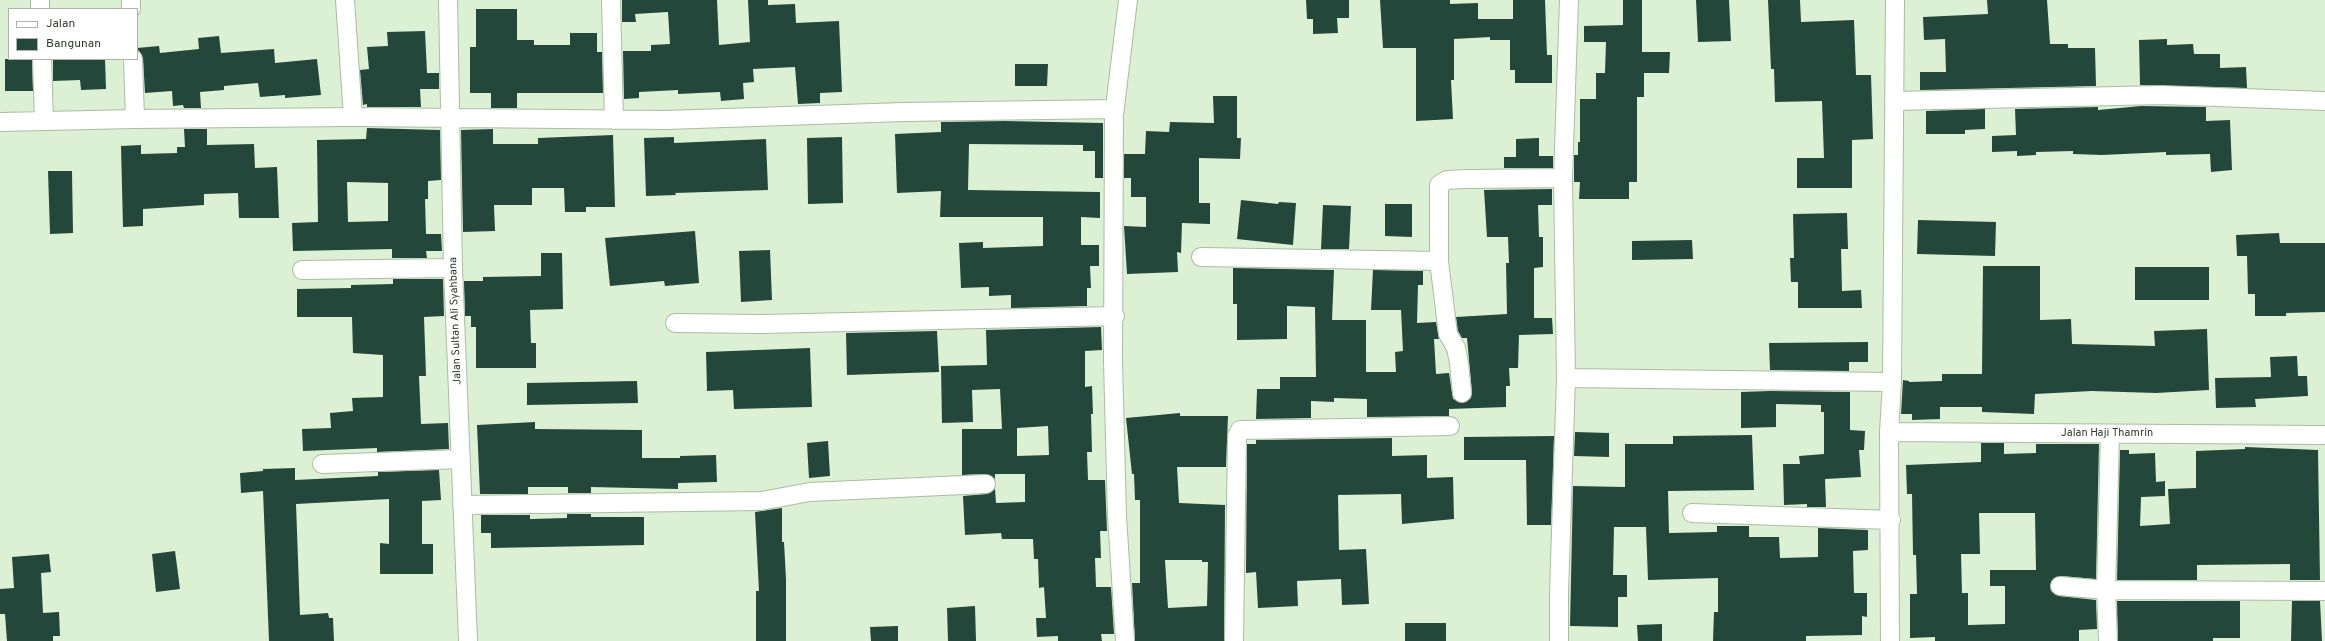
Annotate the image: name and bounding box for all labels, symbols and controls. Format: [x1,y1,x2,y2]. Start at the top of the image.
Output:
legend [8,8,138,60]
text: Jalan [46,16,75,32]
text: Bangunan [46,36,101,52]
street label: Jalan Sultan Ali Syahbana [447,257,465,385]
street label: Jalan Haji Thamrin [2061,427,2153,441]

